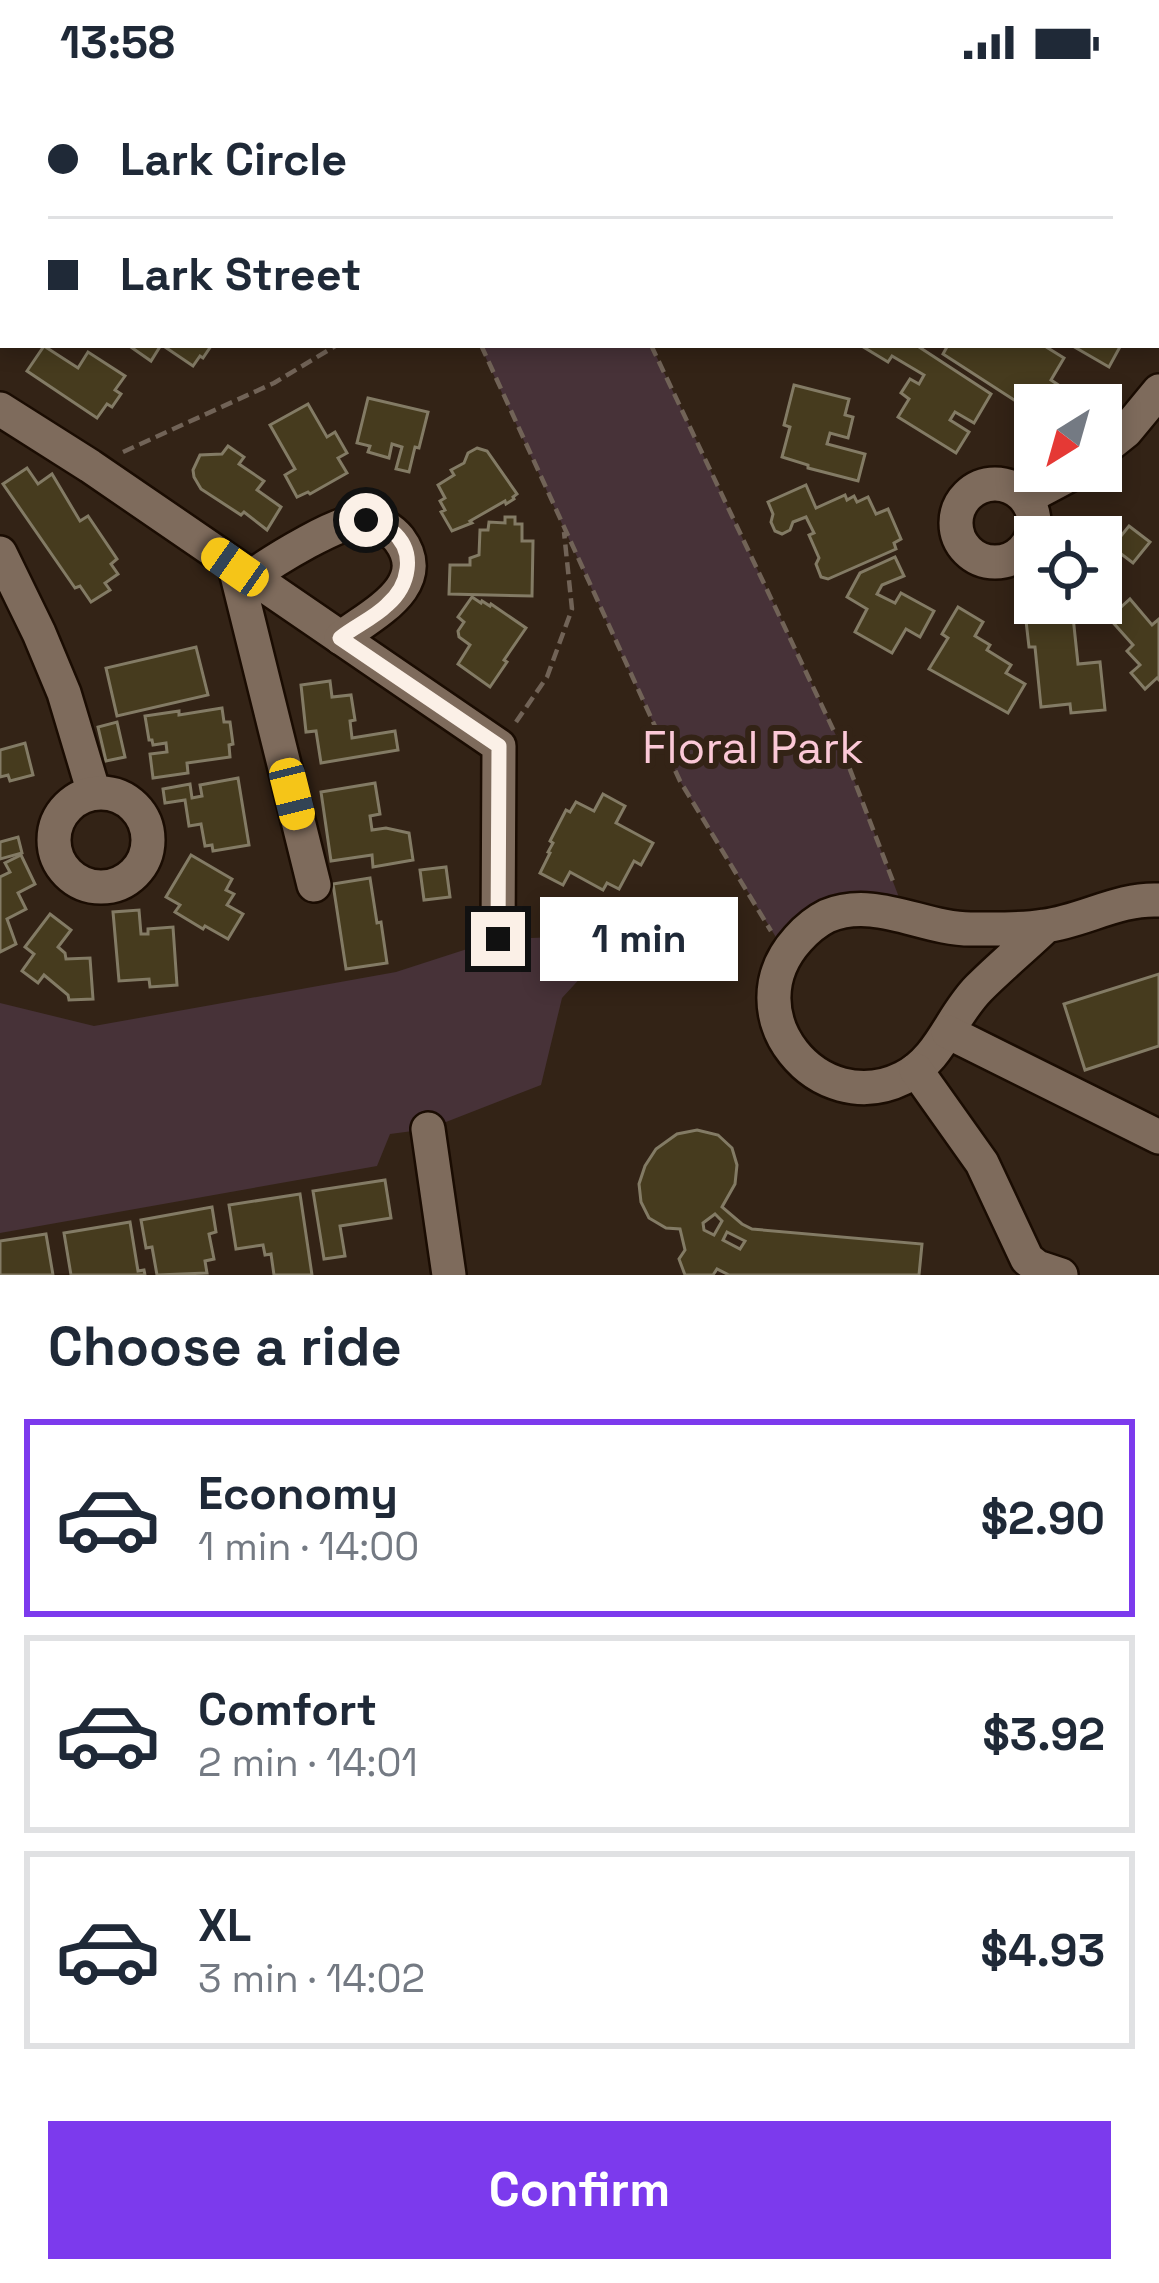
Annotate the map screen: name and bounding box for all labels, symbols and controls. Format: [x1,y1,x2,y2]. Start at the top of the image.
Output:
text: 13:58 [60,14,175,71]
text: Lark Circle [120,131,347,188]
text: Lark Street [120,246,362,303]
north arrow [1014,384,1122,492]
map controls [1014,384,1122,624]
route start [339,493,393,547]
button: locate [1014,516,1122,624]
car [195,532,275,602]
park label: Floral Park [642,719,864,776]
car [266,755,318,833]
callout: 1 min [540,897,738,981]
route end [471,912,525,966]
text: 1 min [591,914,687,963]
text: Choose a ride [48,1312,402,1381]
icon: car [54,1464,162,1572]
text: Economy [198,1465,398,1522]
text: $2.90 [981,1490,1105,1547]
text: 1 min · 14:00 [198,1522,419,1571]
icon: car [54,1680,162,1788]
text: Comfort [198,1681,377,1738]
text: $3.92 [983,1706,1105,1763]
text: 2 min · 14:01 [198,1738,418,1787]
icon: car [54,1896,162,2004]
text: XL [198,1897,251,1954]
text: $4.93 [981,1922,1105,1979]
text: 3 min · 14:02 [198,1954,425,2003]
button: Confirm [48,2121,1111,2259]

